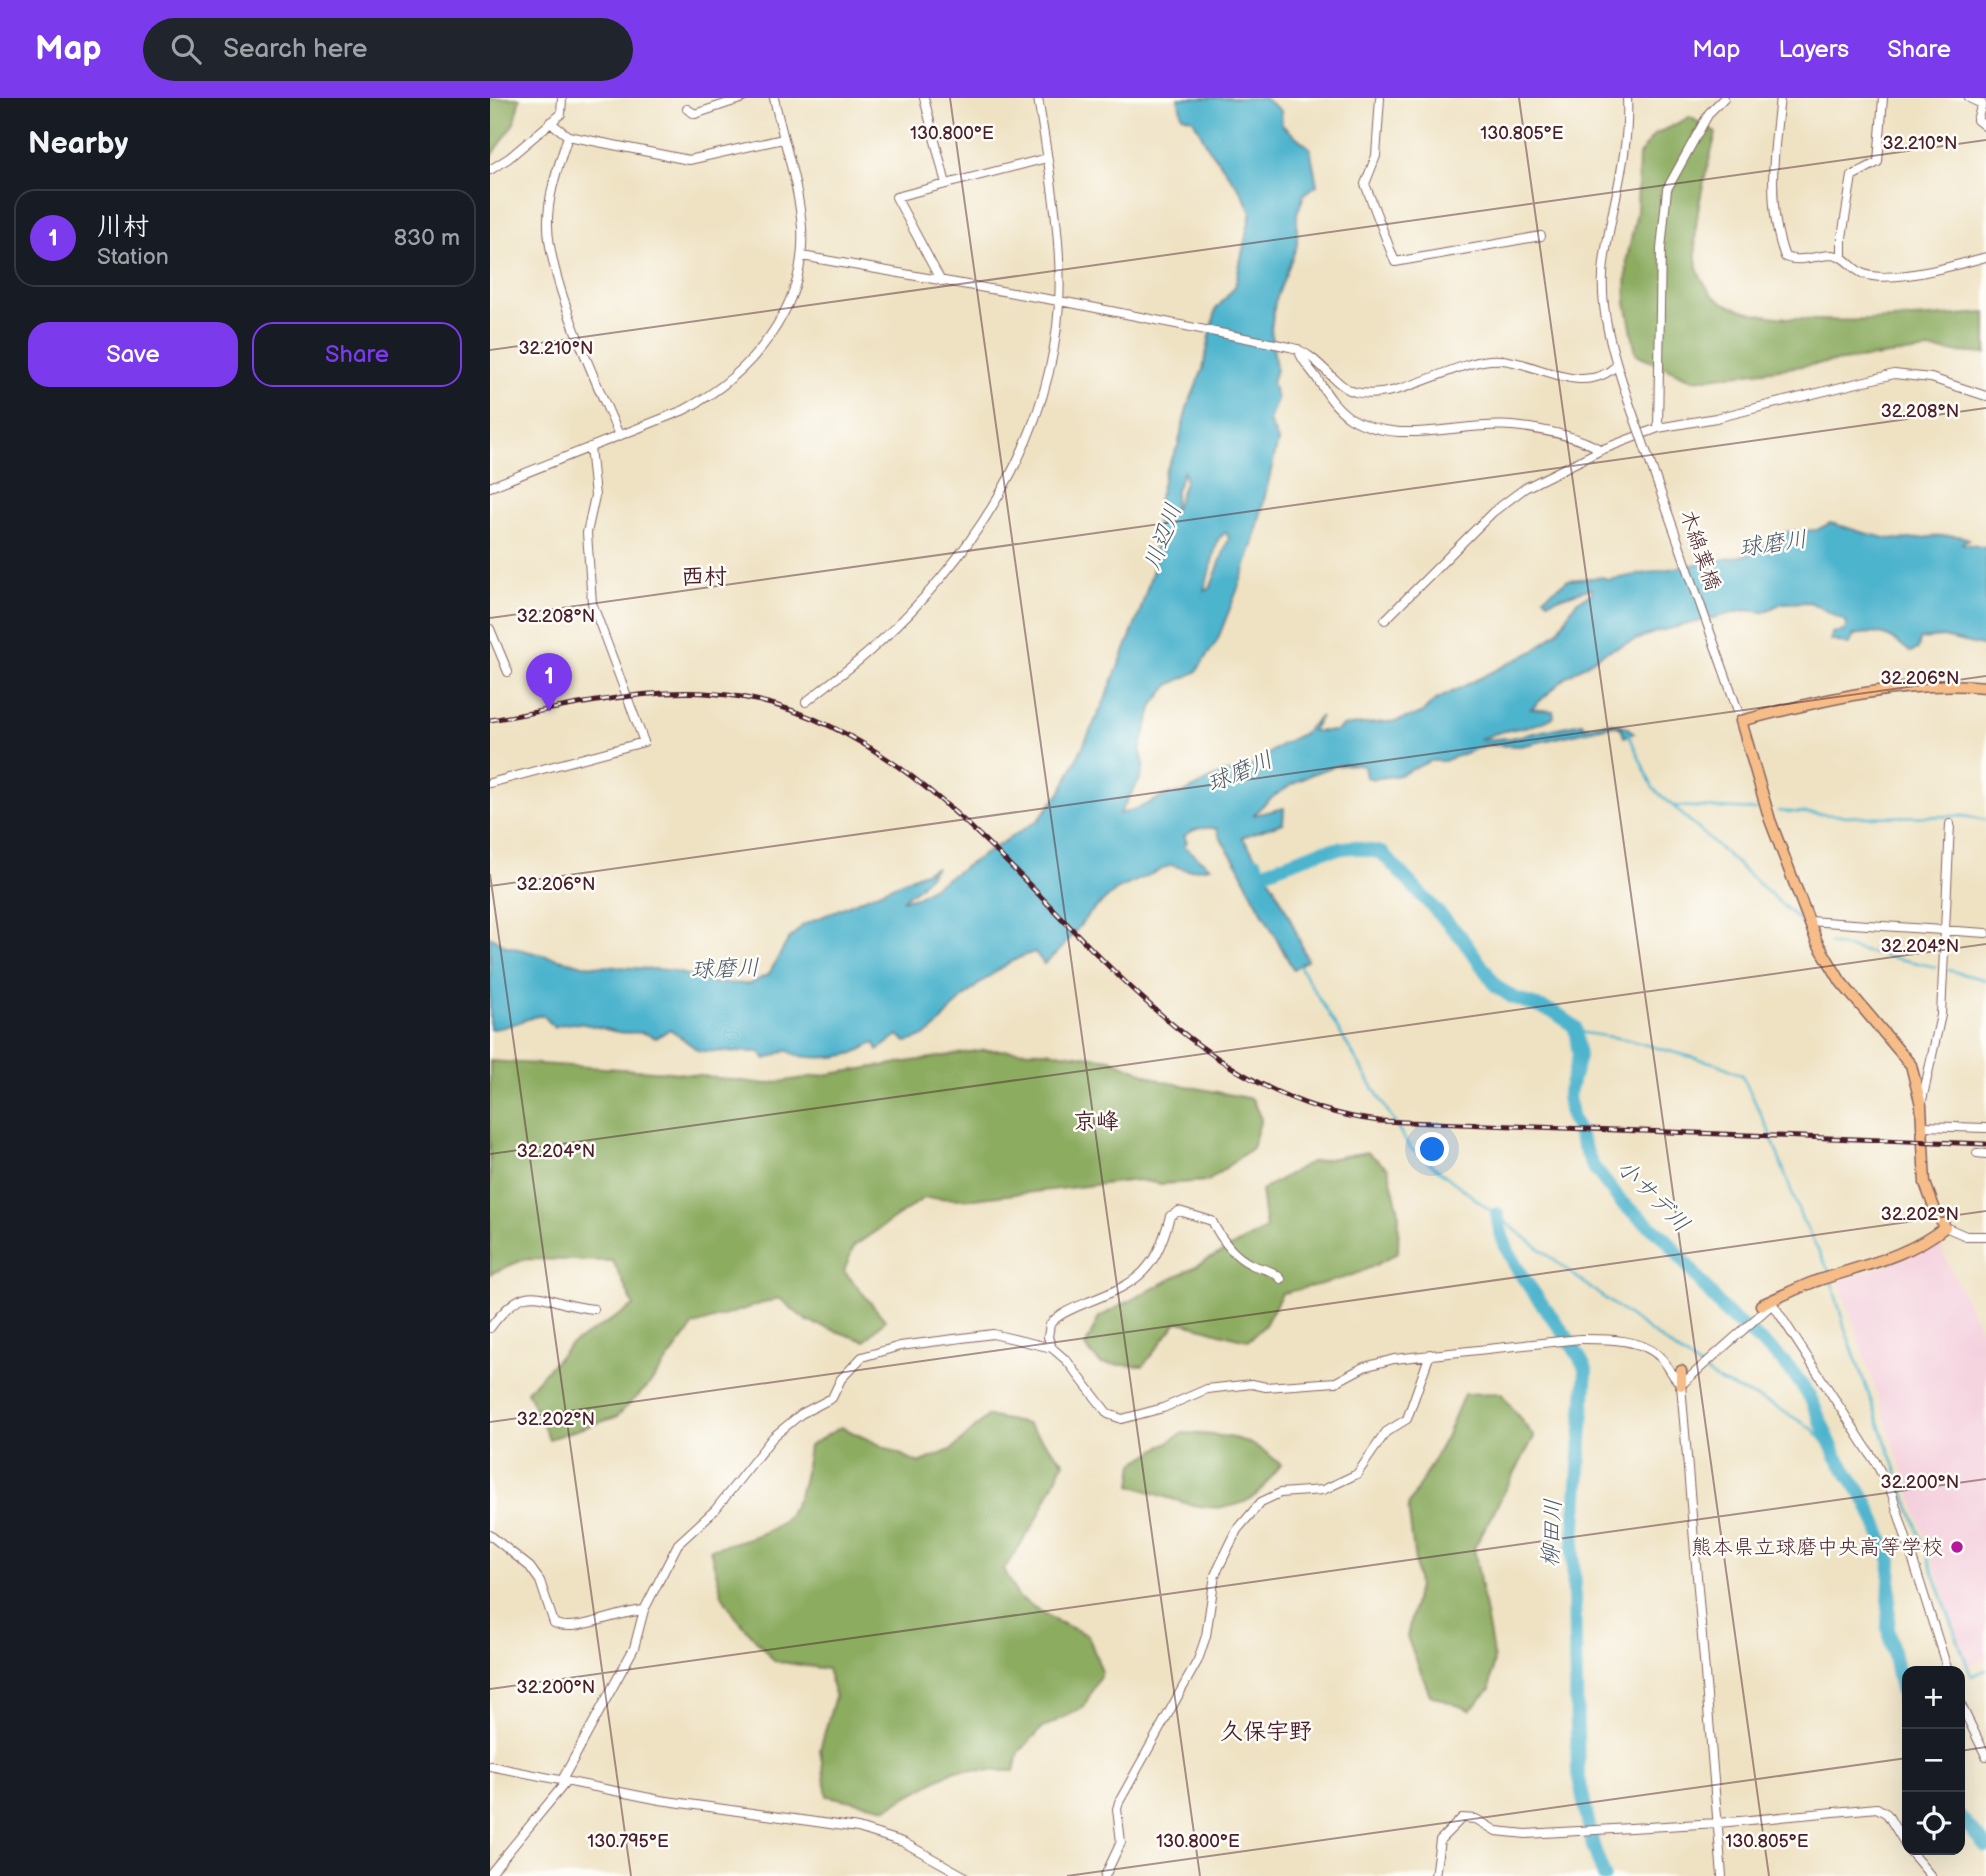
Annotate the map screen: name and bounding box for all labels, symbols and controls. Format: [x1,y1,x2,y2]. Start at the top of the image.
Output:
search box [143,18,633,81]
text: Map [35,29,101,69]
icon: search [167,30,205,68]
text: Search here [223,34,367,65]
text: Map [1692,35,1740,64]
text: Layers [1778,35,1849,64]
text: Share [1887,35,1951,64]
text: 130.800°E [910,123,994,144]
text: 130.805°E [1480,123,1564,144]
text: Nearby [28,126,128,162]
text: 32.210°N [1883,133,1957,154]
text: 川村 [97,212,149,243]
text: 1 [48,224,58,252]
text: 830 m [394,224,460,252]
text: Station [97,243,169,271]
button: Save [28,322,238,387]
button: Share [252,322,462,387]
text: 32.210°N [519,338,593,359]
text: 32.208°N [1881,401,1959,422]
water label: 川辺川 [1138,500,1188,574]
street label: 木綿葉橋 [1675,506,1725,594]
water label: 球磨川 [1737,525,1809,563]
district label: 西村 [681,563,727,591]
text: 32.208°N [517,606,595,627]
pin: 1 [526,653,572,711]
text: 32.206°N [1881,668,1959,689]
water label: 球磨川 [1203,746,1277,798]
text: 32.206°N [517,874,595,895]
text: 32.204°N [1881,936,1959,957]
water label: 球磨川 [690,954,760,984]
district label: 京峰 [1073,1108,1119,1136]
your location [1415,1132,1449,1166]
text: 32.204°N [517,1141,595,1162]
water label: 小サデ川 [1611,1154,1695,1238]
text: 32.202°N [1881,1204,1959,1225]
text: 32.202°N [517,1409,595,1430]
text: 32.200°N [1881,1472,1959,1493]
water label: 柳田川 [1536,1498,1568,1568]
place label: 熊本県立球磨中央高等学校 [1691,1535,1943,1560]
marker: 熊本県立球磨中央高等学校 [1949,1539,1965,1555]
map controls [1902,1666,1965,1855]
button: + [1902,1666,1965,1729]
text: 32.200°N [517,1677,595,1698]
district label: 久保宇野 [1220,1718,1312,1746]
button: − [1902,1729,1965,1792]
button: locate [1902,1792,1965,1855]
text: 130.795°E [587,1831,669,1852]
text: 130.800°E [1156,1831,1240,1852]
text: 130.805°E [1725,1831,1809,1852]

